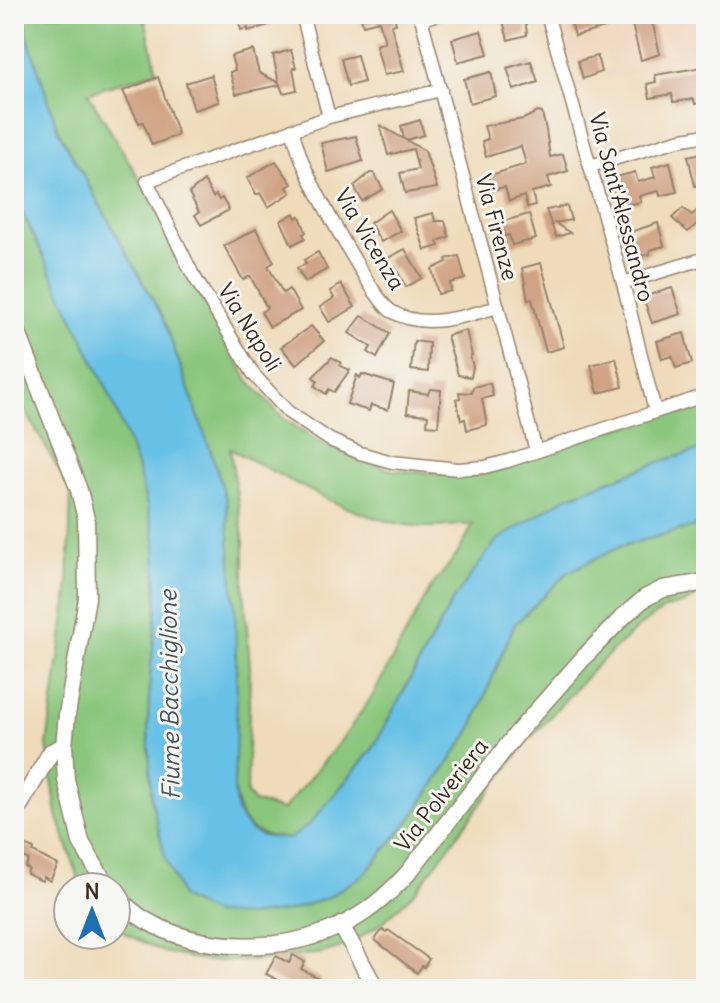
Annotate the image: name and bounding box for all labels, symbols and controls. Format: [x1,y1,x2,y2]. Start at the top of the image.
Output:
street label: Via Sant'Alessandro [583,109,661,305]
street label: Via Firenze [469,171,525,283]
street label: Via Vicenza [329,183,411,295]
street label: Via Napoli [212,278,288,376]
water label: Fiume Bacchiglione [152,588,186,800]
street label: Via Polveriera [388,733,494,857]
north arrow [52,871,132,951]
text: N [84,877,100,905]

